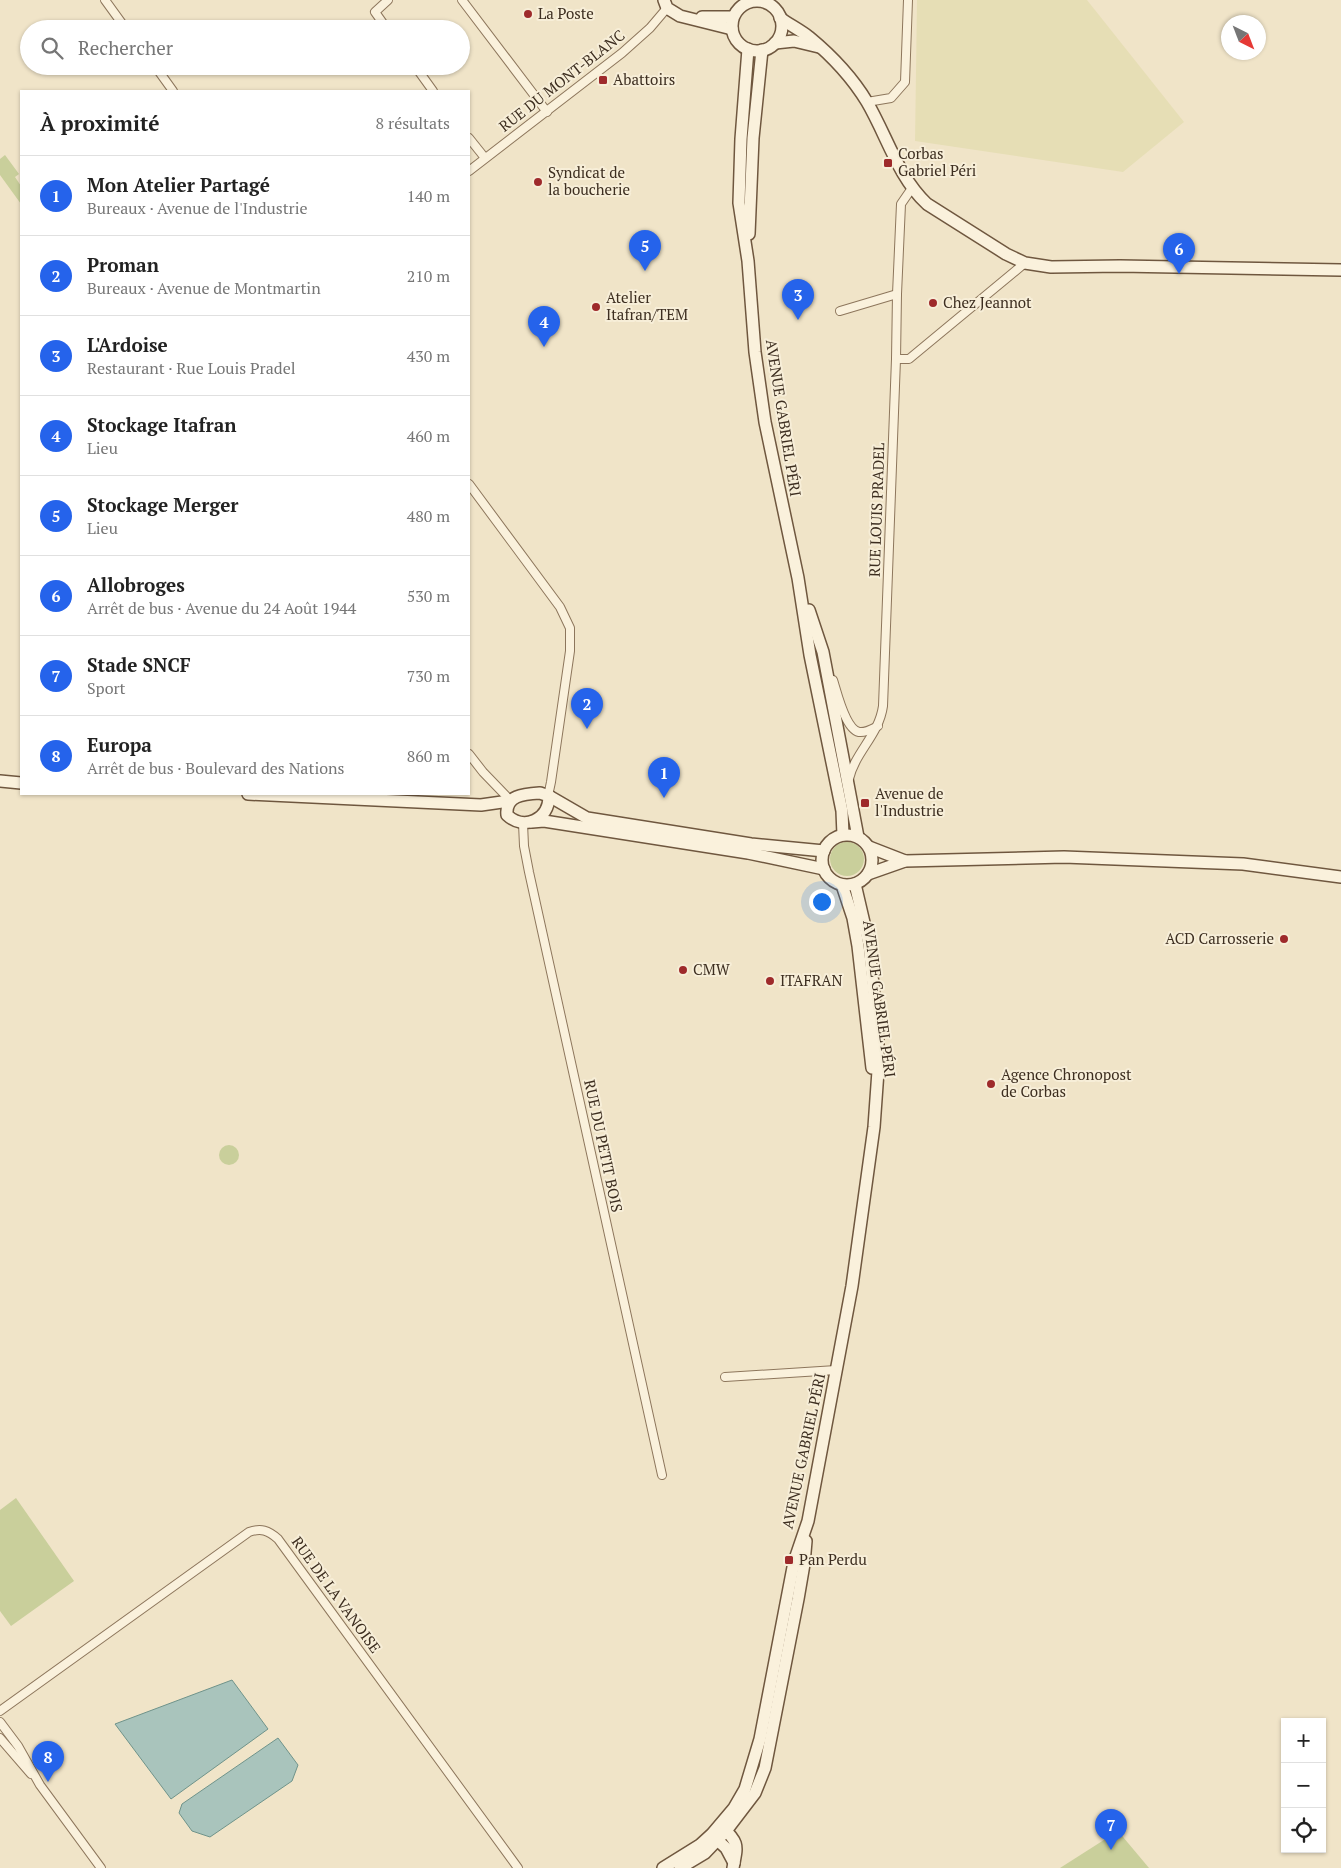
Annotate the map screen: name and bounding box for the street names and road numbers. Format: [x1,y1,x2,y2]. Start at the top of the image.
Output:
street label: RUE DU MONT-BLANC [494,25,628,136]
street label: AVENUE GABRIEL PÉRI [762,338,806,498]
street label: RUE LOUIS PRADEL [864,442,888,577]
street label: AVENUE GABRIEL PÉRI [859,919,901,1079]
street label: RUE DU PETIT BOIS [580,1078,628,1214]
street label: AVENUE GABRIEL PÉRI [777,1371,829,1531]
street label: RUE DE LA VANOISE [288,1532,386,1657]

